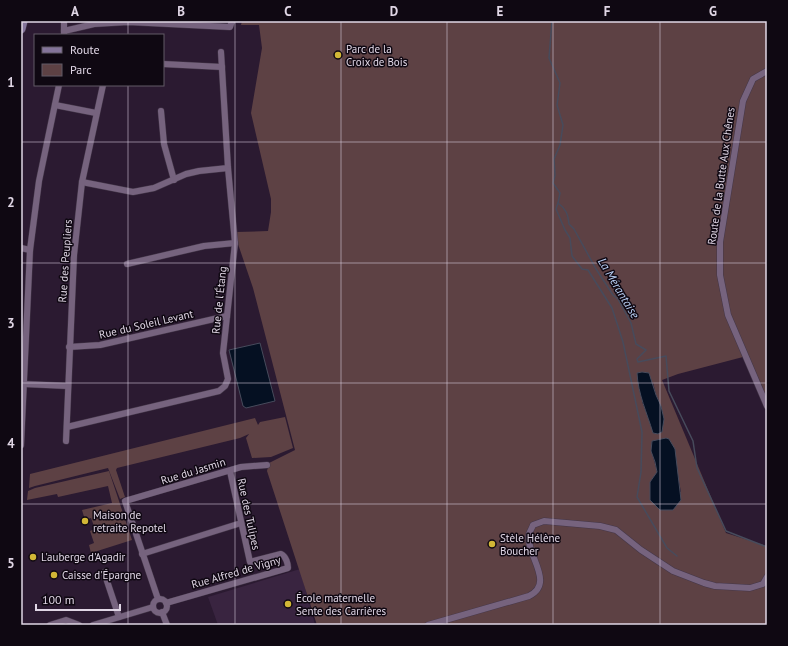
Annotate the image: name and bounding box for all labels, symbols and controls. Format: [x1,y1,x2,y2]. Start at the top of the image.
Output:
text: A [71,3,79,20]
text: B [177,3,185,20]
text: C [284,3,292,20]
text: D [390,3,398,20]
text: E [497,3,504,20]
text: F [604,3,611,20]
text: G [709,3,717,20]
legend [34,34,164,86]
text: Route [70,42,100,57]
place label: Parc de la Croix de Bois [346,42,408,69]
marker: Parc de la Croix de Bois [333,50,343,60]
text: Parc [70,62,92,77]
text: 1 [7,74,15,91]
street label: Route de la Butte Aux Chênes [704,106,738,246]
text: 2 [7,194,15,211]
street label: Rue des Peupliers [55,219,75,303]
water label: La Mérantaise [595,255,643,321]
street label: Rue de l'Étang [208,265,230,335]
street label: Rue du Soleil Levant [98,306,195,342]
text: 3 [7,315,15,332]
text: 4 [7,435,15,452]
street label: Rue du Jasmin [159,455,227,487]
street label: Rue des Tulipes [235,477,263,551]
place label: Maison de retraite Repotel [93,508,167,535]
marker: Maison de retraite Repotel [80,516,90,526]
place label: Stèle Hélène Boucher [500,531,561,558]
marker: Stèle Hélène Boucher [487,539,497,549]
place label: L'auberge d'Agadir [41,550,126,564]
marker: L'auberge d'Agadir [28,552,38,562]
street label: Rue Alfred de Vigny [190,552,283,591]
text: 5 [7,555,15,572]
place label: Caisse d'Épargne [62,568,142,582]
marker: Caisse d'Épargne [49,570,59,580]
scale bar [36,586,120,612]
place label: École maternelle Sente des Carrières [296,591,387,618]
text: 100 m [42,592,75,607]
marker: École maternelle Sente des Carrières [283,599,293,609]

